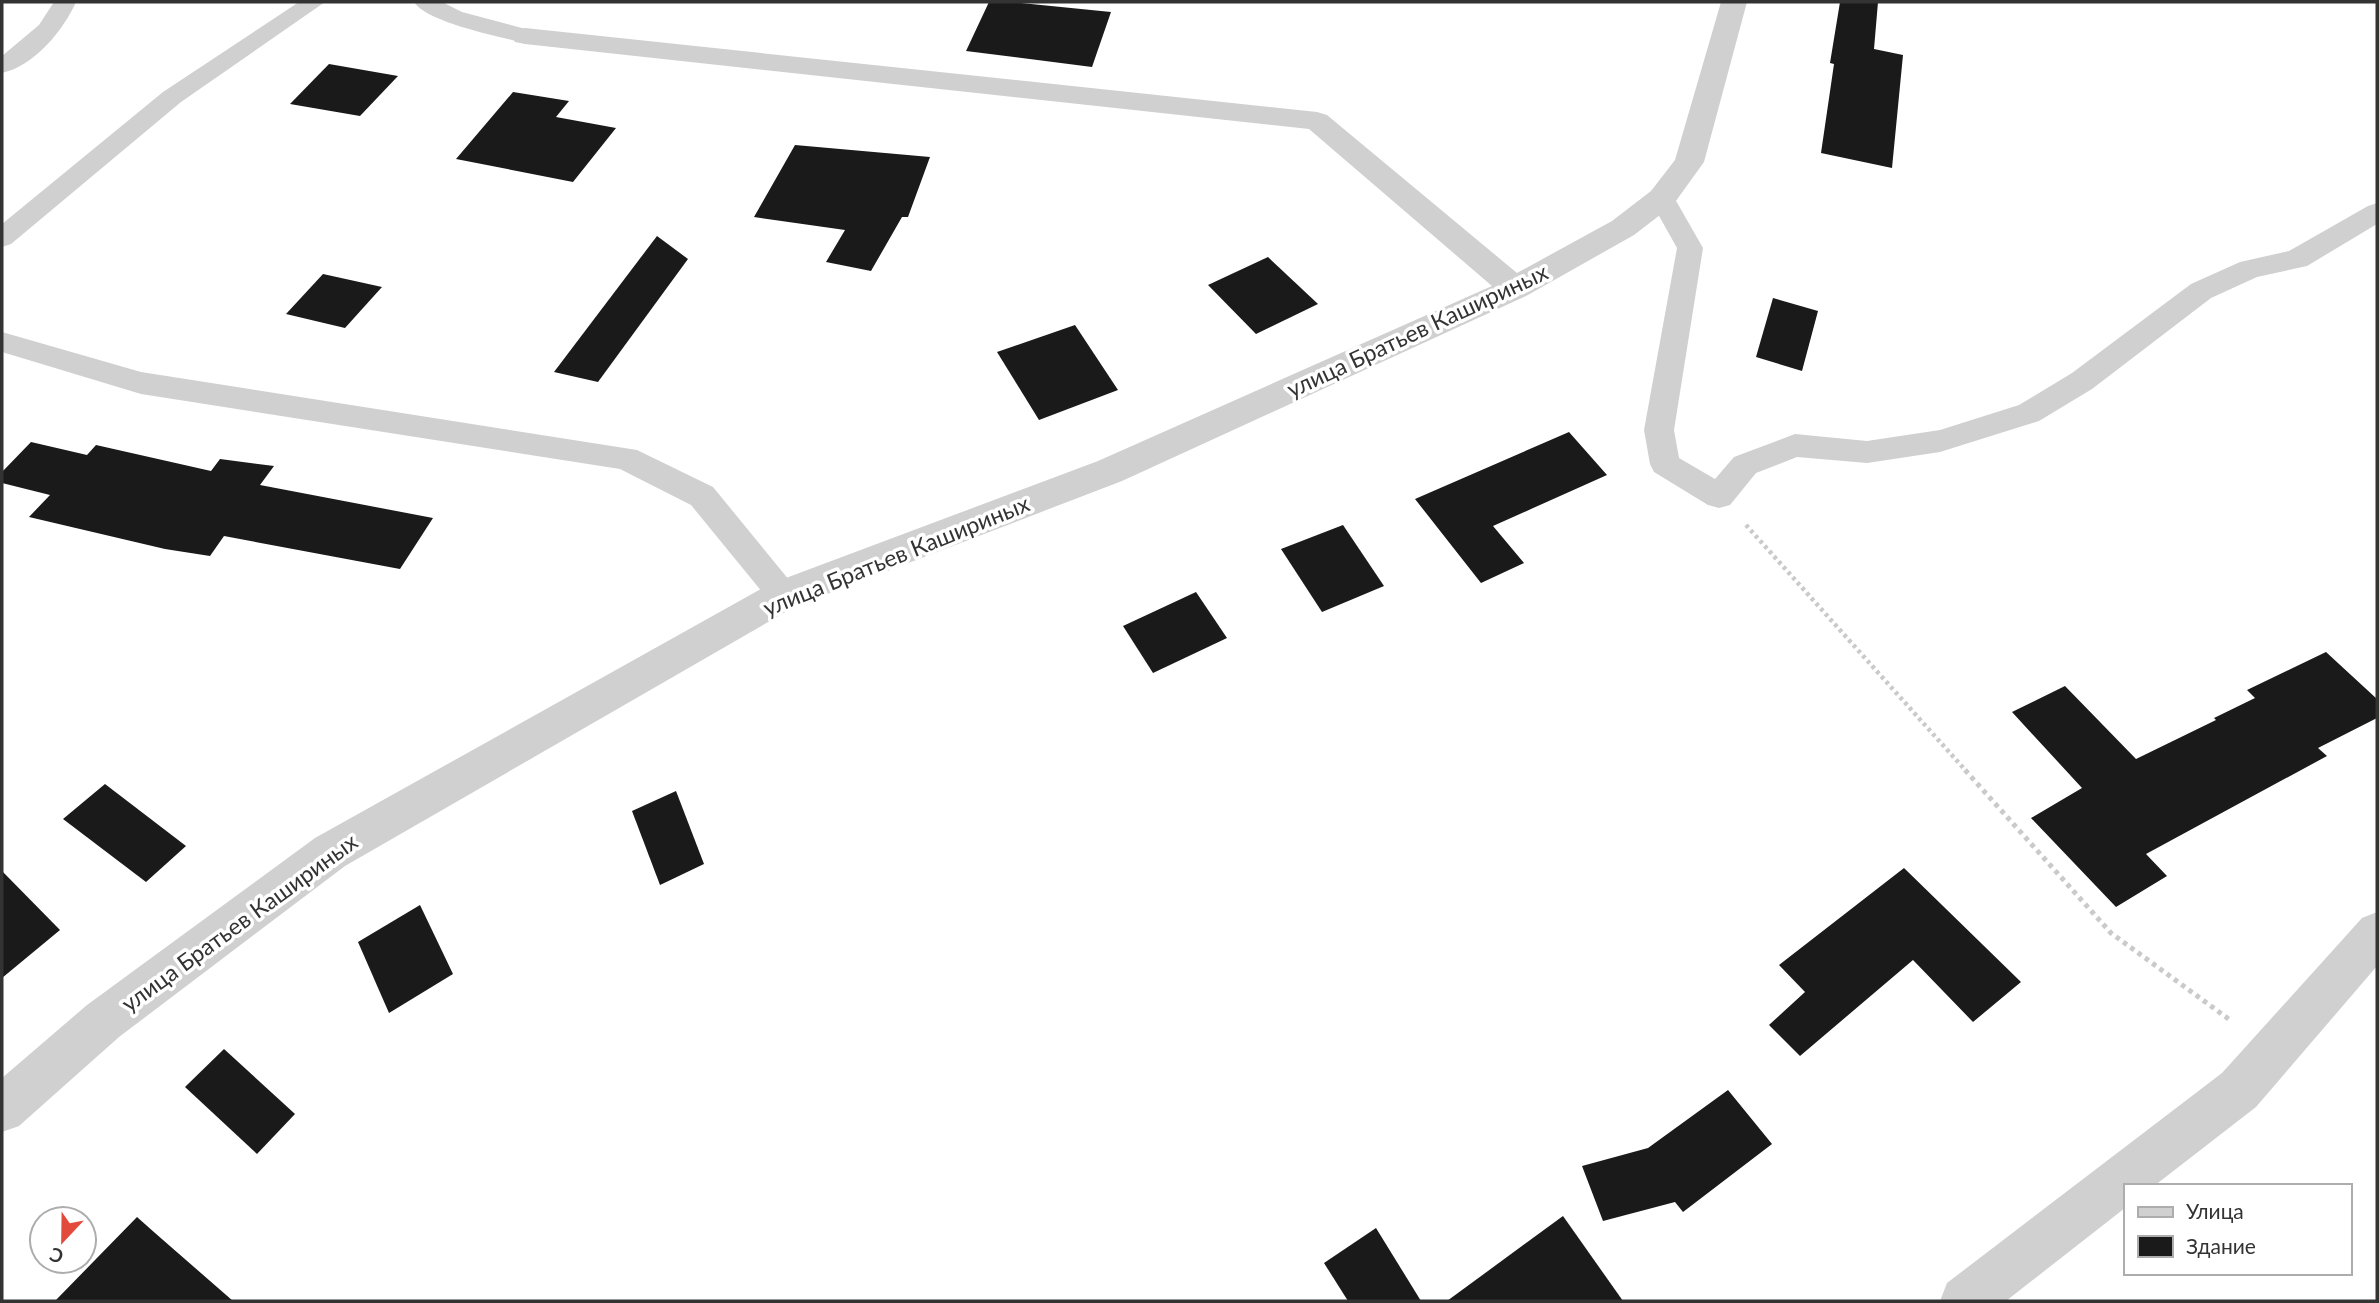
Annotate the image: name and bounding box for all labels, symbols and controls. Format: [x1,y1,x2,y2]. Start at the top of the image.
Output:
street label: улица Братьев Кашириных [1282,257,1552,403]
street label: улица Братьев Кашириных [759,488,1034,621]
street label: улица Братьев Кашириных [116,827,363,1017]
legend [2124,1184,2351,1275]
text: Улица [2186,1198,2244,1223]
north arrow [28,1205,98,1275]
text: Здание [2186,1233,2256,1258]
text: С [46,1243,67,1269]

